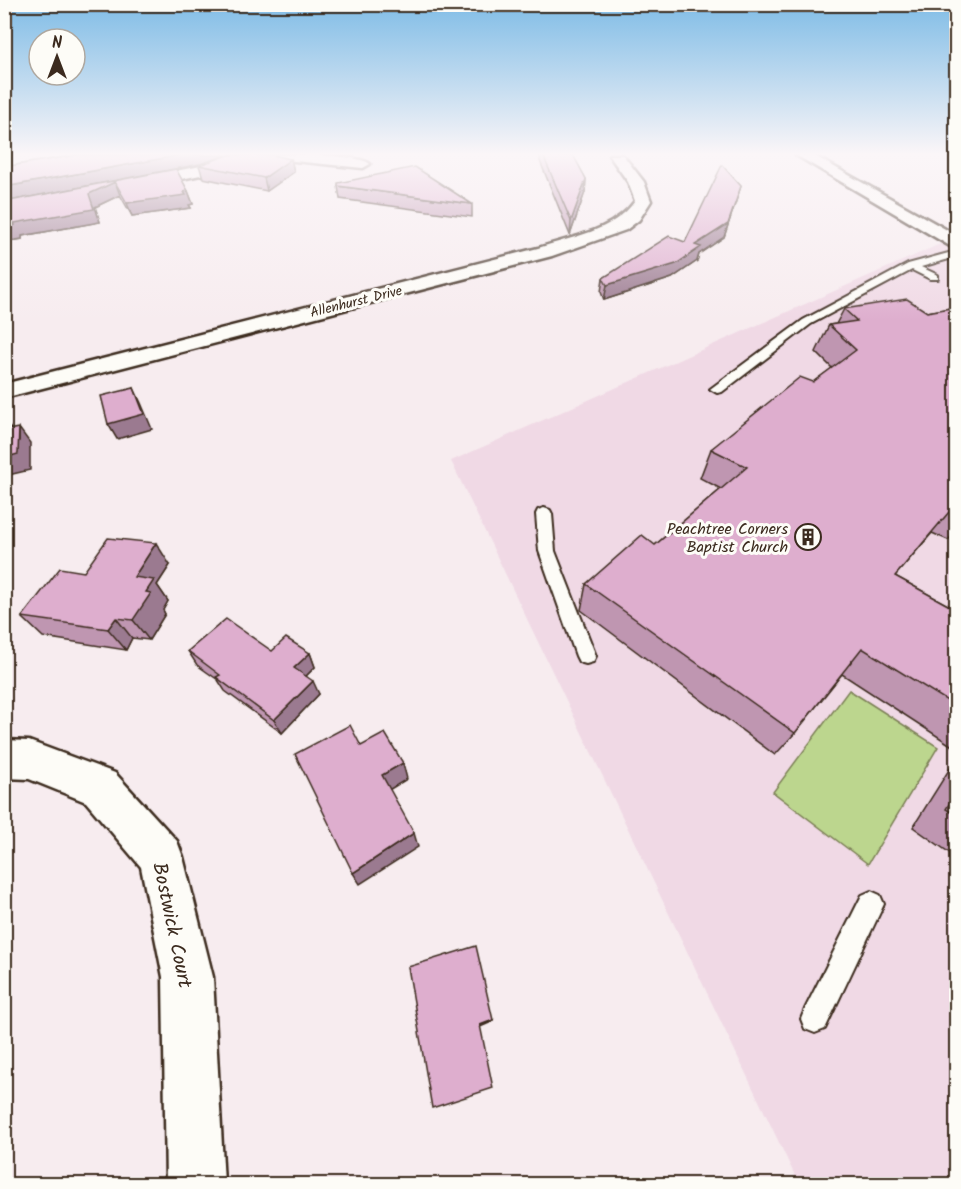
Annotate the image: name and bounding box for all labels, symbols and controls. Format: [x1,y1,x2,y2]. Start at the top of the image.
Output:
north arrow [27,27,87,87]
text: N [52,31,62,56]
street label: Allenhurst Drive [308,280,405,324]
place label: Peachtree Corners Baptist Church [667,517,788,560]
building icon: Peachtree Corners Baptist Church [793,522,823,552]
street label: Bostwick Court [142,860,200,991]

